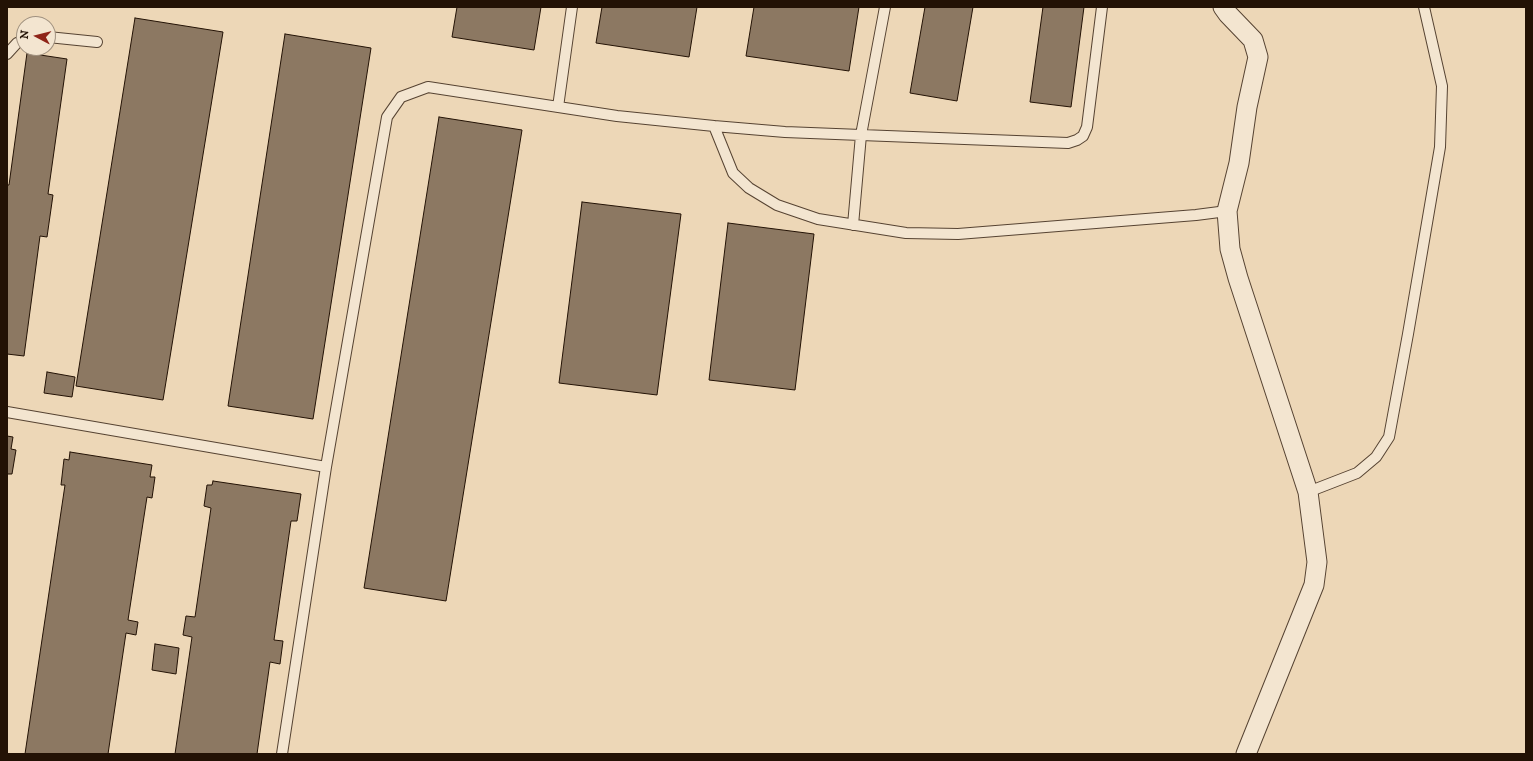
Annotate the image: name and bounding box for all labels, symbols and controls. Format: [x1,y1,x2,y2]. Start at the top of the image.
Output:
north arrow [16,16,56,56]
text: N [18,29,33,40]

